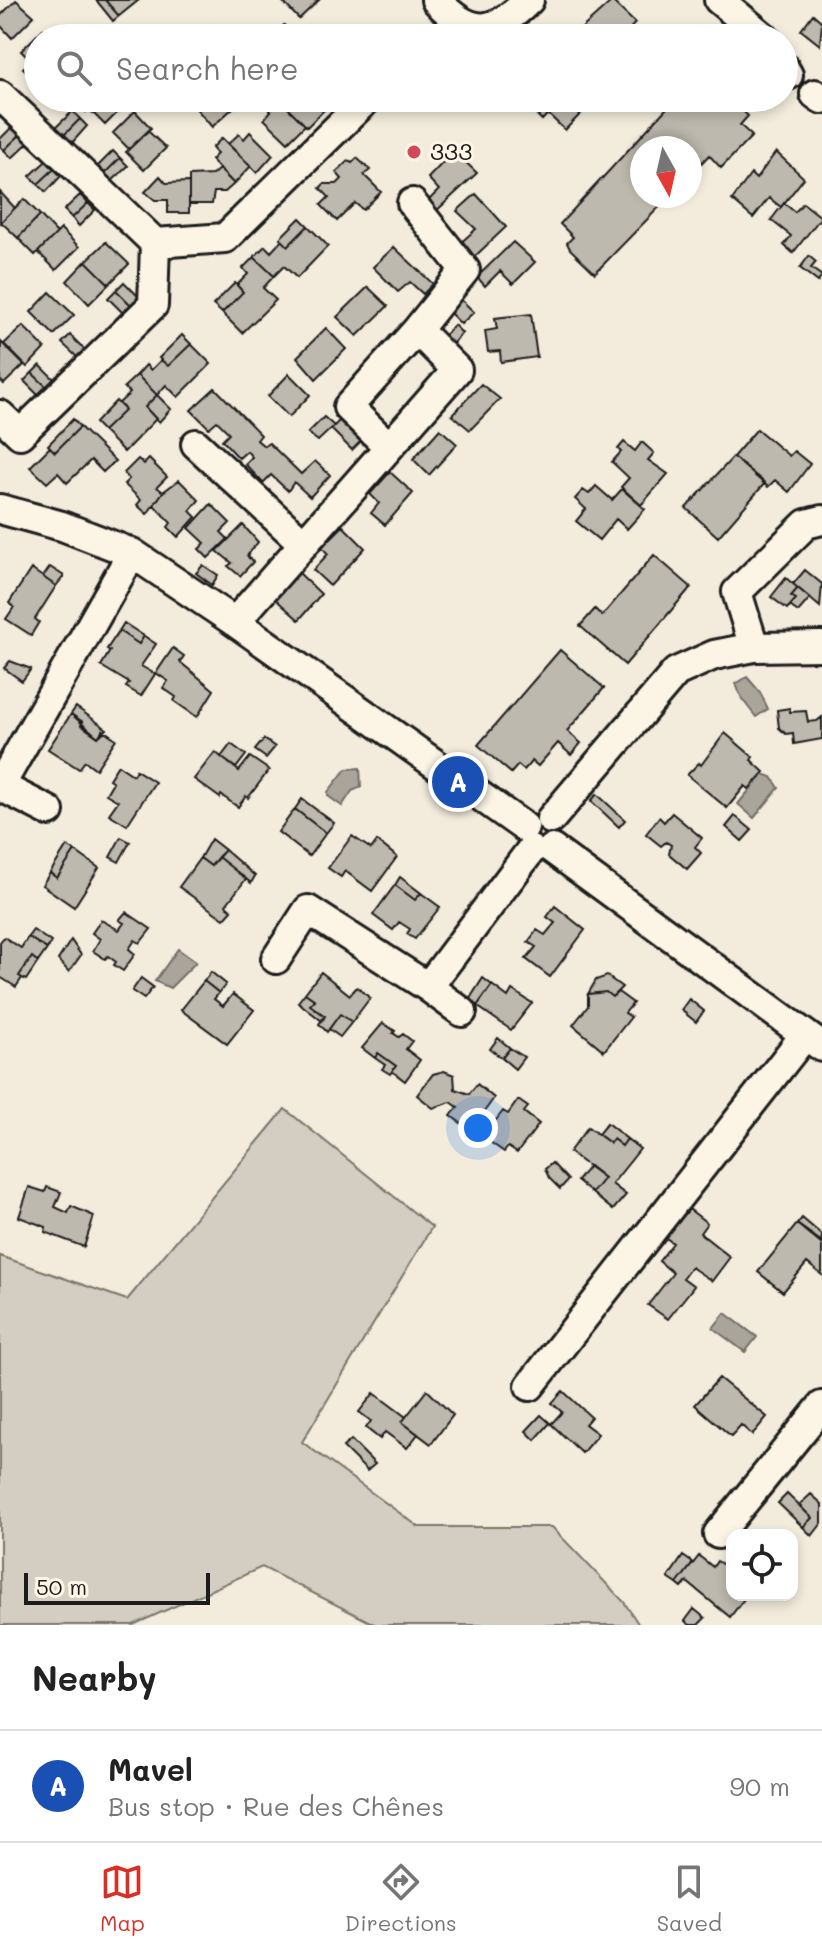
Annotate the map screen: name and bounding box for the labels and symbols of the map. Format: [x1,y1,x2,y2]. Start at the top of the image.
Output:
place label: 333 [430,135,472,166]
north arrow [630,136,702,208]
marker: 333 [405,143,423,161]
pin: A [432,752,484,812]
your location [458,1108,498,1148]
scale bar [24,1569,210,1605]

